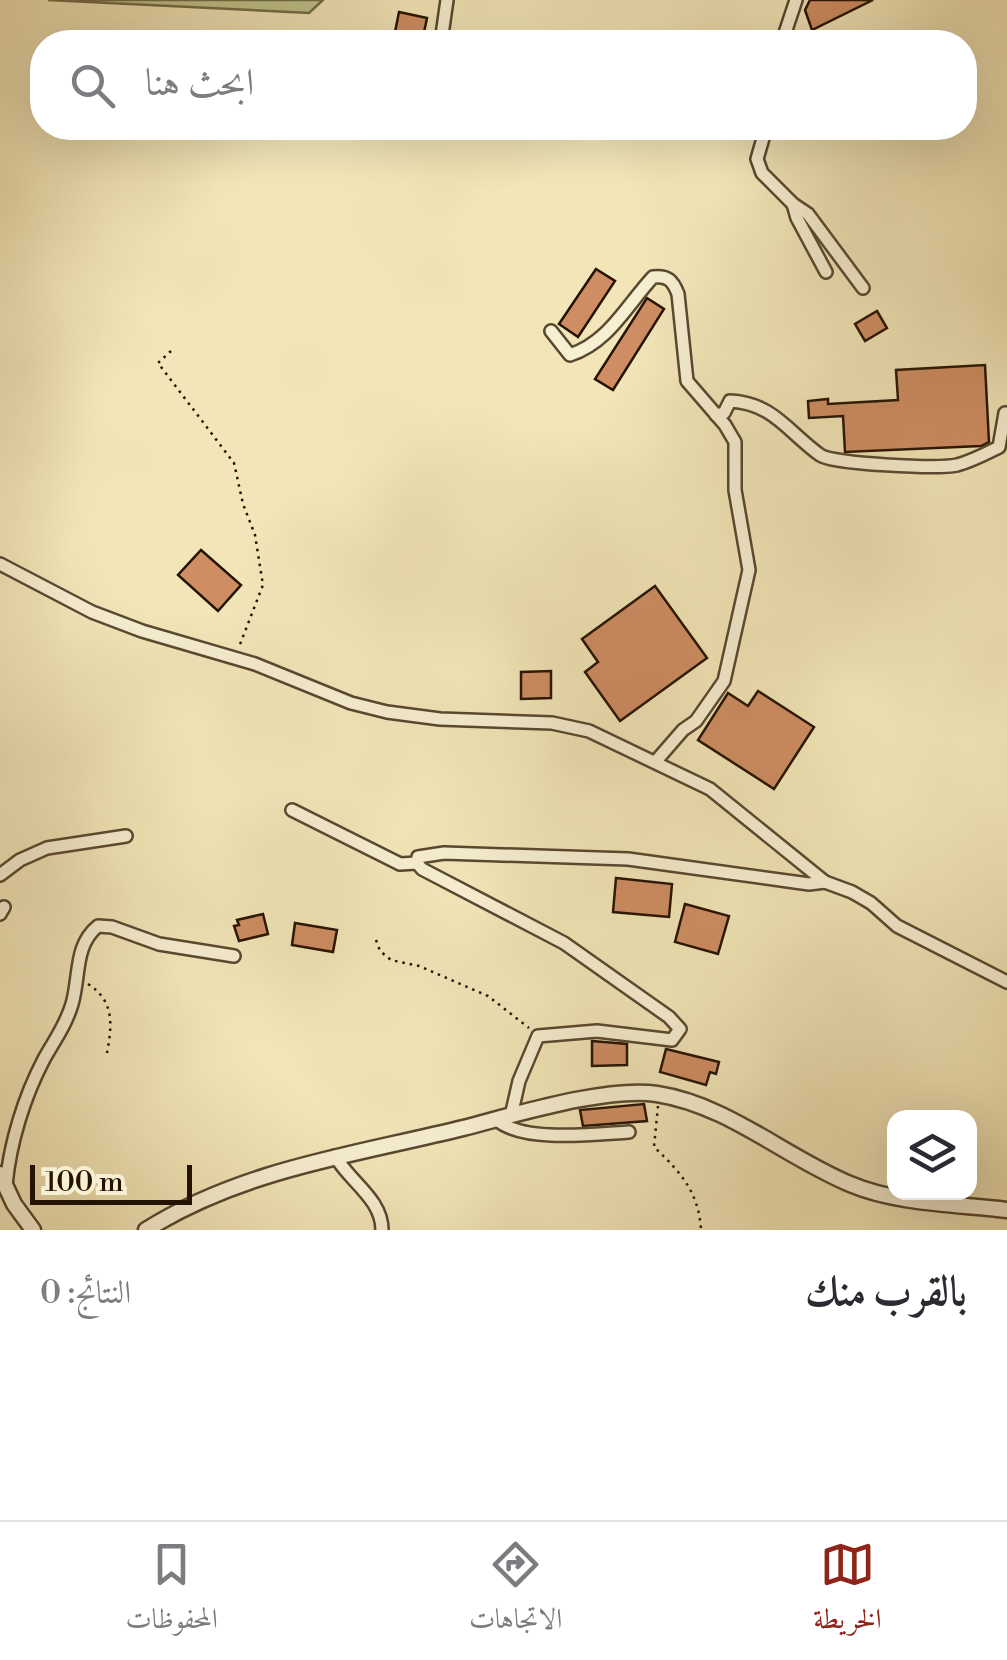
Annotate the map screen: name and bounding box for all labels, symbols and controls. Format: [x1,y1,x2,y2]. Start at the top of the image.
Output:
search box [30,30,977,140]
icon: search [65,58,120,113]
text: ابحث هنا [145,60,254,107]
map controls [887,1110,977,1200]
button: layers [887,1110,977,1200]
scale bar [30,1160,192,1204]
text: 100 m [45,1165,124,1200]
text: بالقرب منك [805,1266,967,1319]
text: النتائج: 0 [40,1273,131,1313]
tab: المحفوظات [126,1537,218,1646]
tab: الاتجاهات [469,1537,562,1646]
tab: الخريطة [813,1537,881,1646]

